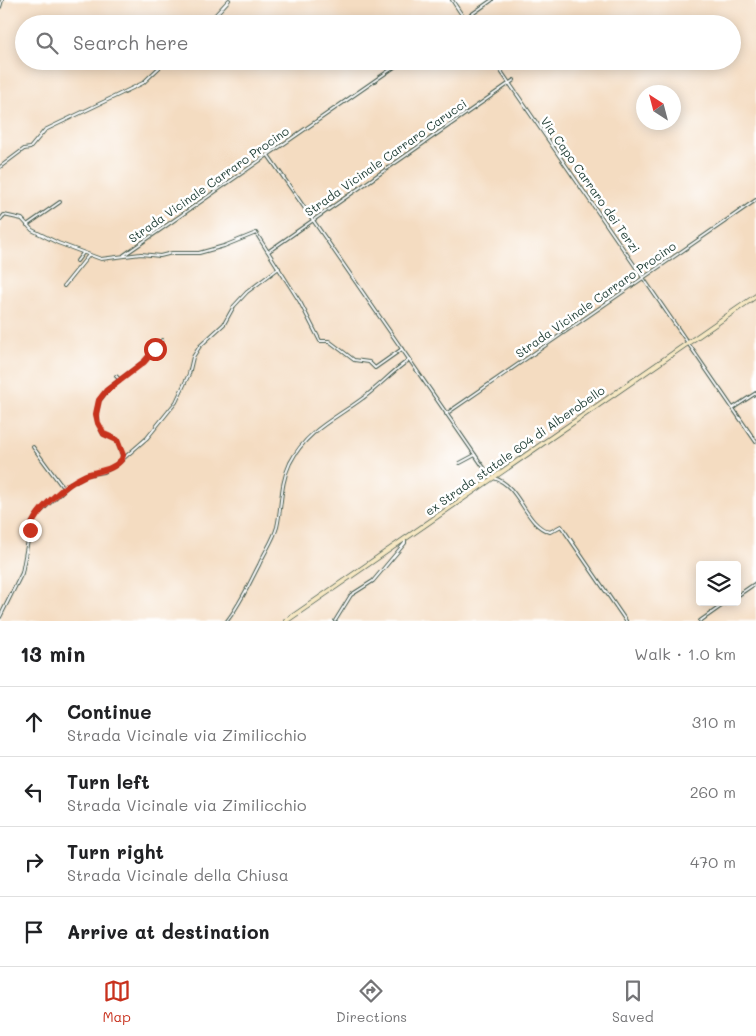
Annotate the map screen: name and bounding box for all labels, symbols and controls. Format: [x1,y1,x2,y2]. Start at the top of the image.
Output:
search box [15,15,741,70]
icon: search [33,29,61,57]
text: Search here [73,30,189,55]
north arrow [636,85,681,130]
street label: Strada Vicinale Carraro Carucci [301,95,469,219]
street label: Via Capo Carraro dei Terzi [538,113,644,256]
street label: Strada Vicinale Carraro Procino [125,122,292,246]
street label: Strada Vicinale Carraro Procino [512,237,679,361]
route start [144,338,167,361]
street label: ex Strada statale 604 di Alberobello [421,382,607,519]
route end [19,519,42,542]
map controls [696,561,741,606]
button: layers [696,561,741,606]
text: 13 min [20,640,85,667]
text: Walk · 1.0 km [634,643,736,664]
text: Continue [67,699,152,724]
icon: ahead [20,708,48,736]
text: 310 m [692,711,736,732]
text: Strada Vicinale via Zimilicchio [67,724,307,745]
text: Turn left [67,769,150,794]
icon: left [20,778,48,806]
text: 260 m [690,781,736,802]
text: Strada Vicinale via Zimilicchio [67,794,307,815]
text: Turn right [67,839,164,864]
icon: right [20,848,48,876]
text: 470 m [690,851,736,872]
text: Strada Vicinale della Chiusa [67,864,289,885]
icon: arrive [20,918,48,946]
text: Arrive at destination [67,919,270,944]
tab: Map [102,977,131,1026]
tab: Directions [336,977,407,1026]
tab: Saved [612,977,654,1026]

